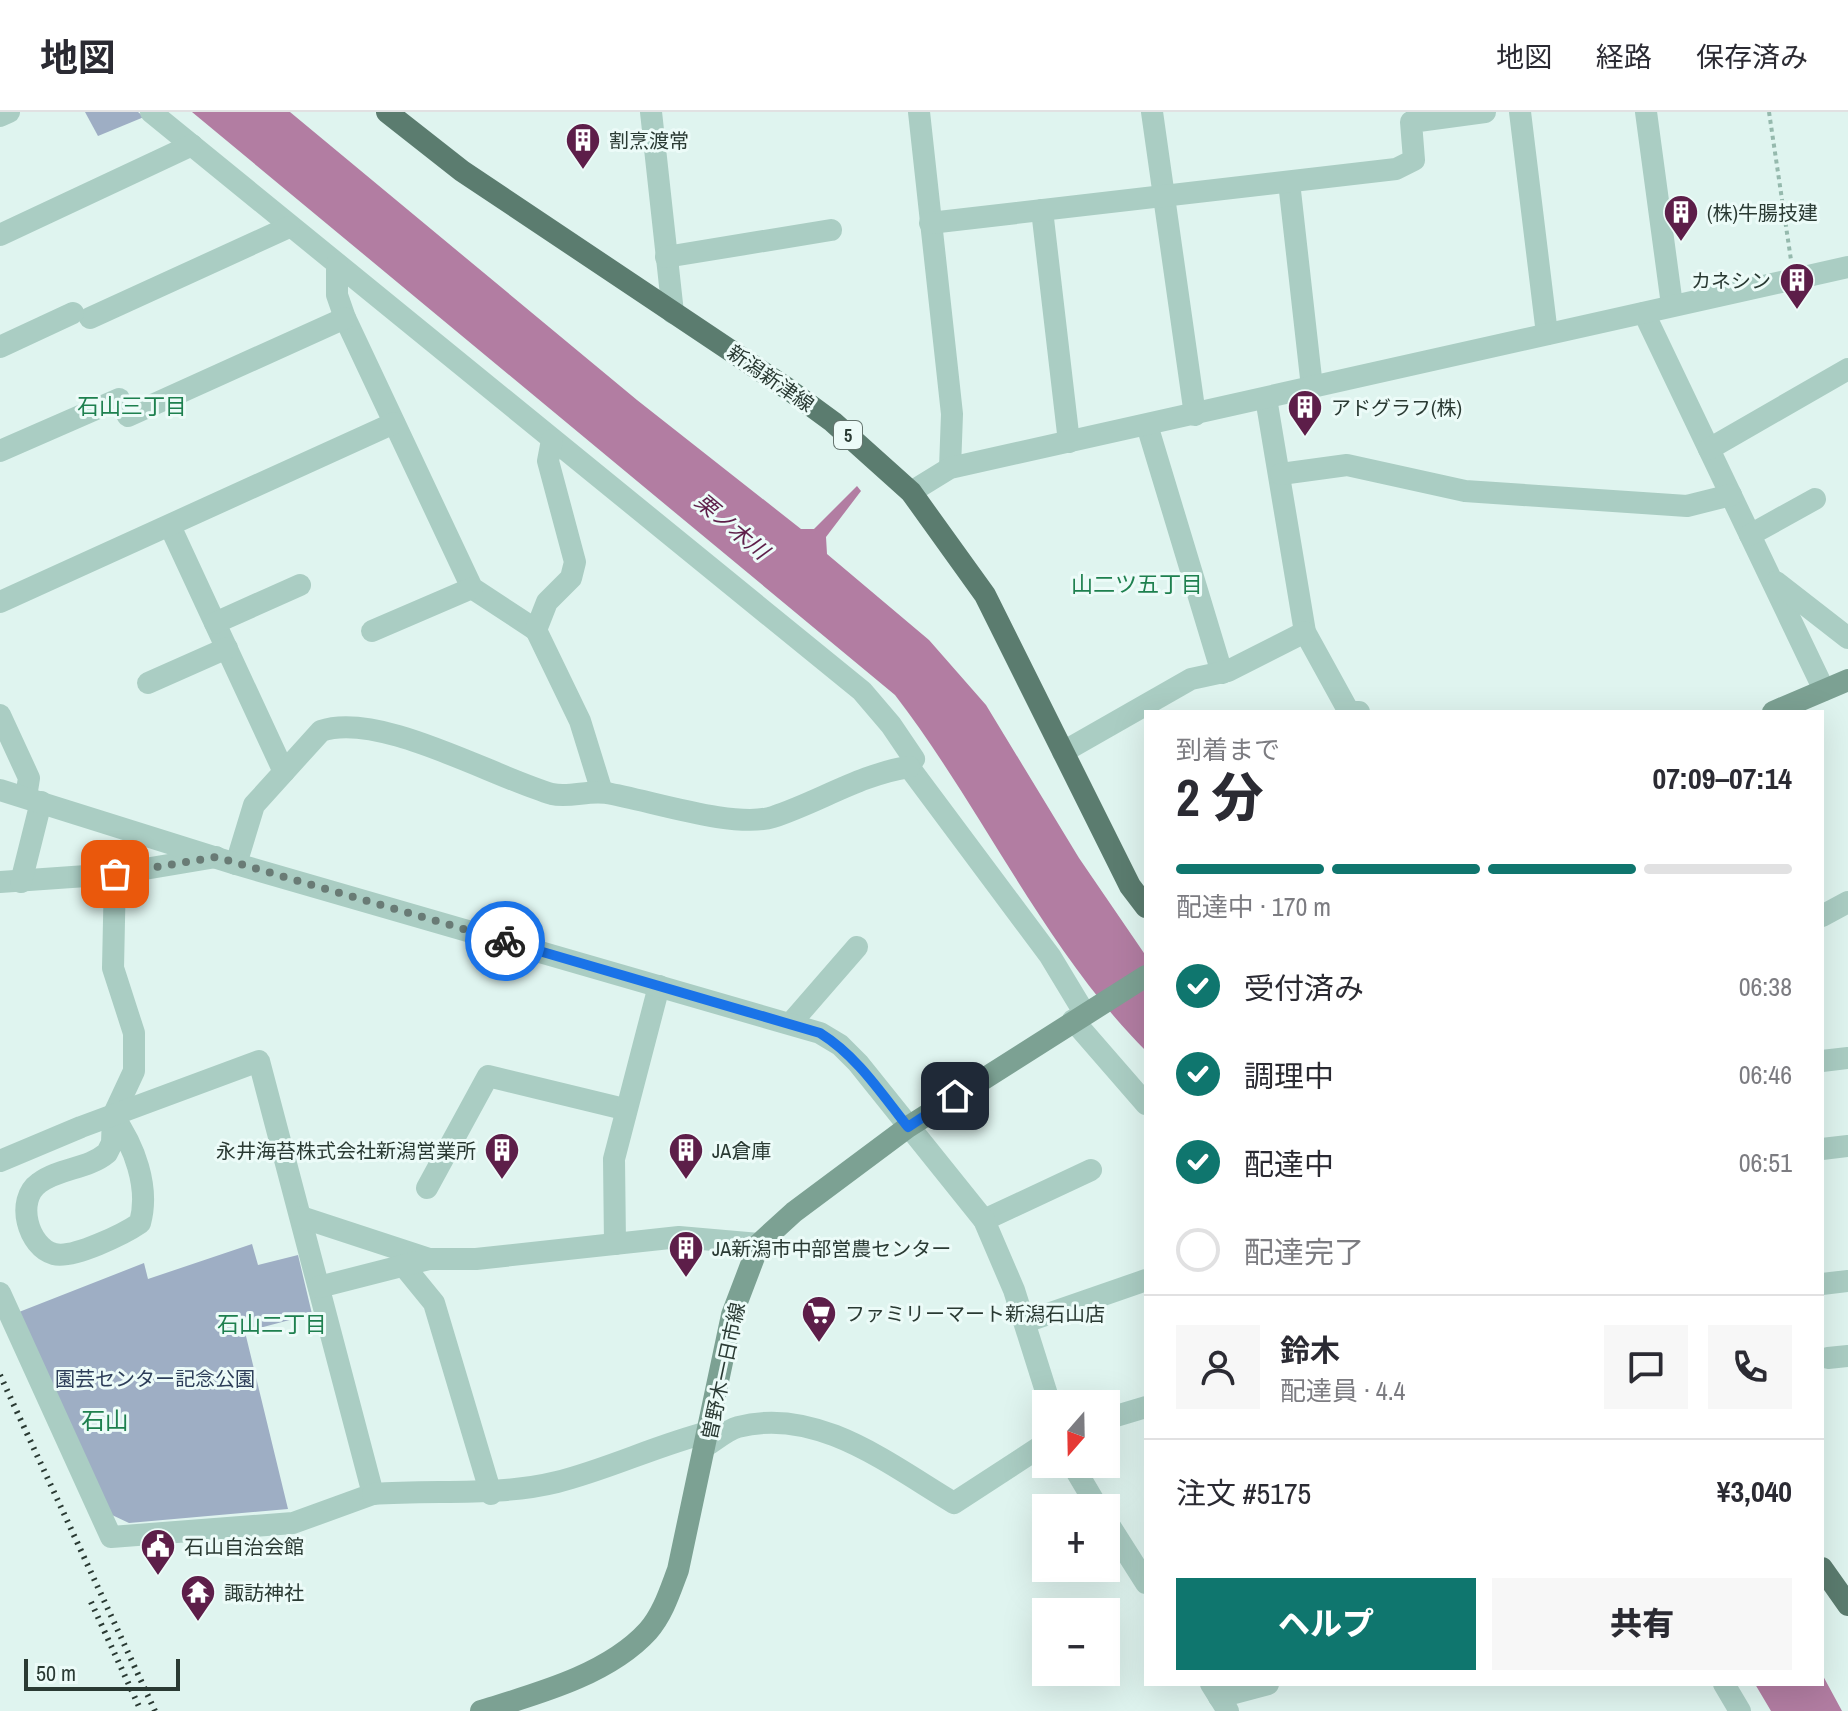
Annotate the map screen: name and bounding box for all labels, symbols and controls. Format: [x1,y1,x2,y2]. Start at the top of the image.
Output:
text: 地図 [40,32,116,83]
text: 地図 [1496,38,1552,76]
text: 経路 [1596,38,1652,76]
text: 保存済み [1696,38,1808,76]
building icon: 割烹渡常 [564,121,602,171]
place label: 割烹渡常 [609,127,689,154]
building icon: (株)牛腸技建 [1662,193,1700,243]
place label: (株)牛腸技建 [1707,199,1818,226]
building icon: カネシン [1778,261,1816,311]
place label: カネシン [1691,267,1771,294]
street label: 新潟新津線 [722,338,820,418]
building icon: アドグラフ(株) [1286,388,1324,438]
district label: 石山三丁目 [77,391,187,421]
place label: アドグラフ(株) [1331,394,1462,421]
road number: 5 [834,421,862,449]
water label: 栗ノ木川 [689,486,777,567]
district label: 山二ツ五丁目 [1071,569,1203,599]
text: 到着まで [1176,732,1280,767]
text: 07:09–07:14 [1653,758,1792,798]
text: 2 分 [1176,762,1264,832]
pin [81,840,149,908]
icon: bag [93,852,137,896]
text: 配達中 · 170 m [1176,889,1331,924]
courier [465,901,545,981]
icon: bike [483,919,527,963]
icon: check [1176,964,1220,1008]
text: 受付済み [1244,968,1364,1008]
text: 06:38 [1739,969,1792,1004]
icon: check [1176,1052,1220,1096]
text: 調理中 [1244,1056,1334,1096]
text: 06:46 [1739,1057,1792,1092]
pin [921,1062,989,1130]
icon: home [933,1074,977,1118]
building icon: 永井海苔株式会社新潟営業所 [483,1131,521,1181]
building icon: JA倉庫 [667,1131,705,1181]
place label: 永井海苔株式会社新潟営業所 [216,1137,476,1164]
place label: JA倉庫 [712,1137,771,1164]
icon: check [1176,1140,1220,1184]
text: 配達中 [1244,1144,1334,1184]
text: 06:51 [1739,1145,1792,1180]
building icon: JA新潟市中部営農センター [667,1229,705,1279]
text: 配達完了 [1244,1232,1364,1272]
place label: JA新潟市中部営農センター [712,1235,951,1262]
supermarket icon: ファミリーマート新潟石山店 [800,1294,838,1344]
street label: 曽野木一日市線 [695,1300,751,1442]
place label: ファミリーマート新潟石山店 [845,1300,1105,1327]
district label: 石山二丁目 [217,1309,327,1339]
button: person [1176,1325,1260,1409]
button: chat [1604,1325,1688,1409]
button: phone [1708,1325,1792,1409]
text: 鈴木 [1280,1330,1340,1370]
park label: 園芸センター記念公園 [55,1365,255,1392]
text: 配達員 · 4.4 [1280,1373,1405,1408]
north arrow [1032,1390,1120,1478]
map controls [1032,1390,1120,1686]
district label: 石山 [81,1404,129,1436]
text: ¥3,040 [1717,1471,1792,1511]
text: 注文 #5175 [1176,1473,1311,1513]
button: + [1032,1494,1120,1582]
public building icon: 石山自治会館 [139,1527,177,1577]
place label: 石山自治会館 [184,1533,304,1560]
temple icon: 諏訪神社 [179,1573,217,1623]
button: ヘルプ [1176,1578,1476,1670]
button: 共有 [1492,1578,1792,1670]
place label: 諏訪神社 [224,1579,304,1606]
button: − [1032,1598,1120,1686]
scale bar [24,1655,180,1691]
text: 50 m [36,1658,76,1688]

